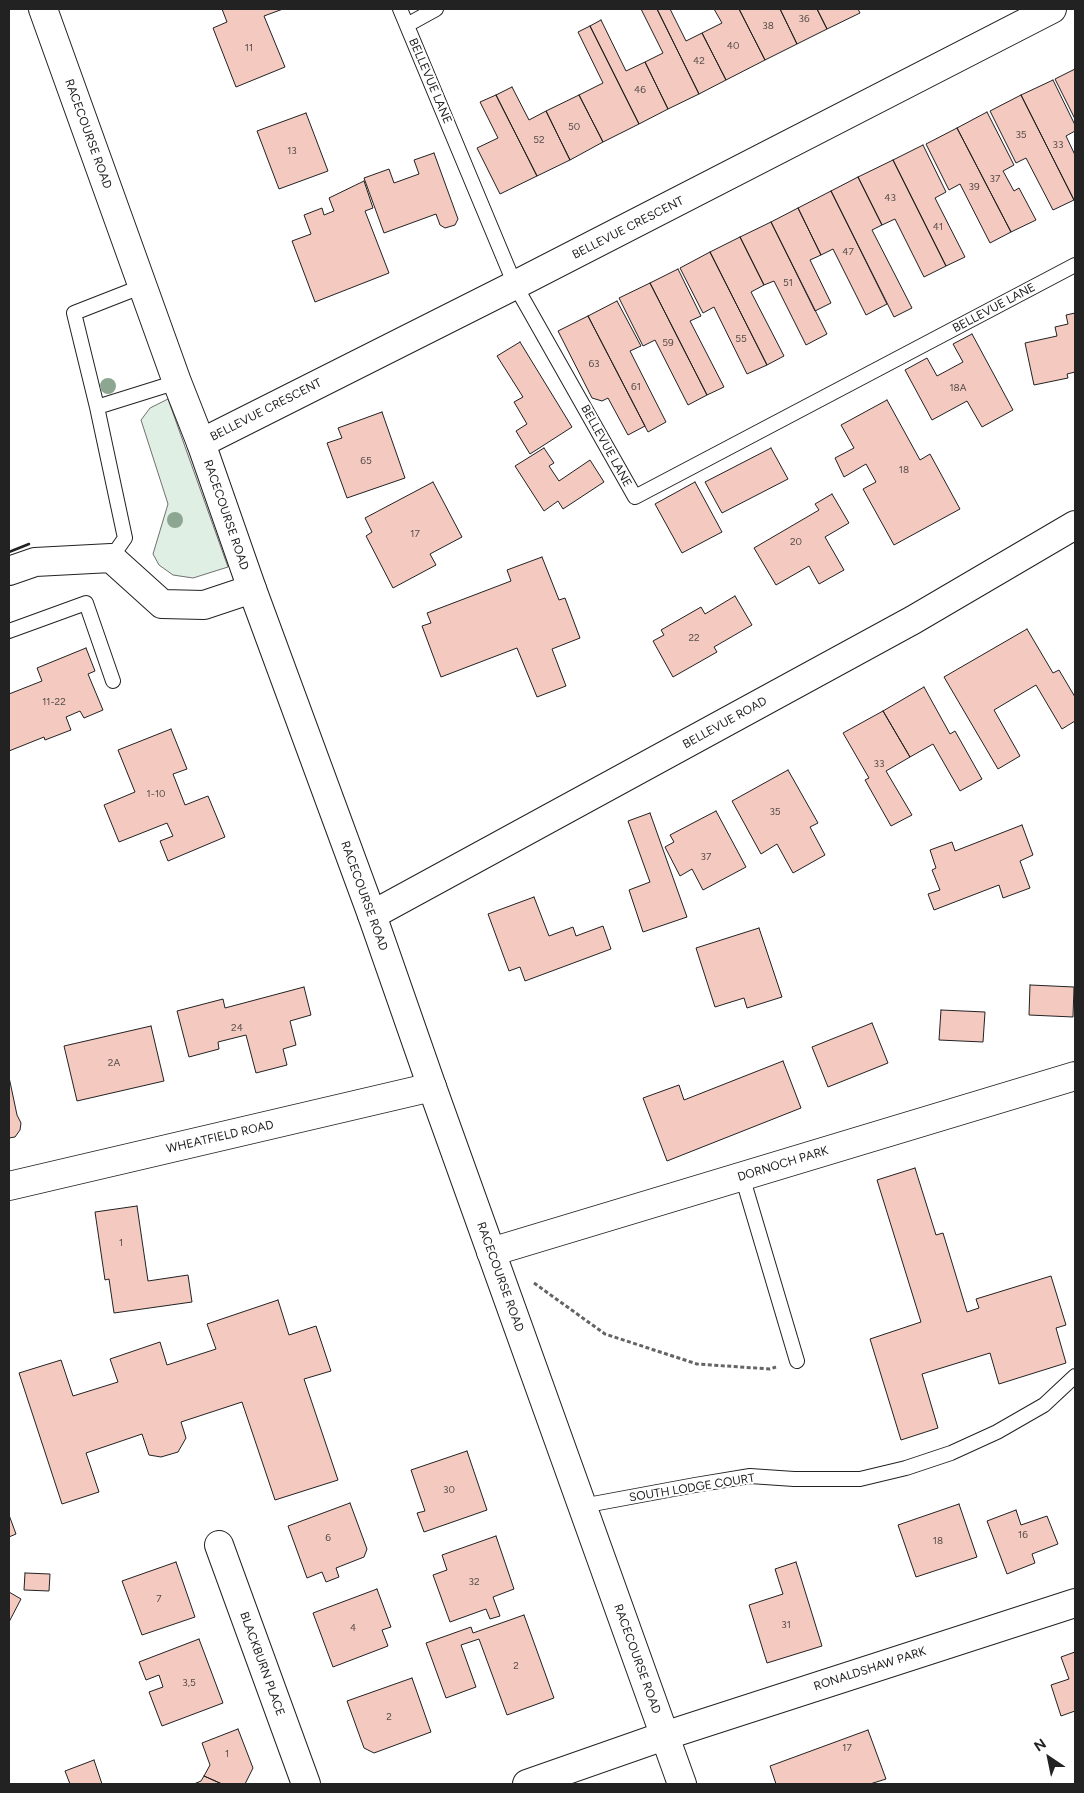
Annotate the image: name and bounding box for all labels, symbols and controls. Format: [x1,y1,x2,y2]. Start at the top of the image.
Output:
house number: 36 [798,13,810,25]
house number: 38 [762,20,774,32]
street label: BELLEVUE LANE [405,36,455,126]
house number: 40 [727,40,739,52]
house number: 11 [245,42,253,54]
house number: 42 [693,55,705,67]
street label: RACECOURSE ROAD [61,77,115,191]
house number: 46 [634,84,646,96]
house number: 50 [568,121,580,133]
house number: 35 [1015,129,1027,141]
house number: 52 [533,134,545,146]
house number: 33 [1053,139,1063,151]
house number: 13 [287,145,297,157]
house number: 37 [990,173,1000,185]
house number: 39 [968,181,980,193]
house number: 43 [884,192,896,204]
street label: BELLEVUE CRESCENT [570,194,686,262]
house number: 41 [933,221,943,233]
house number: 47 [842,246,854,258]
house number: 51 [783,277,793,289]
street label: BELLEVUE LANE [950,280,1038,336]
house number: 55 [735,333,747,345]
house number: 59 [662,337,674,349]
house number: 63 [588,358,600,370]
street label: BELLEVUE CRESCENT [208,376,324,444]
house number: 61 [631,381,641,393]
house number: 18A [949,382,967,394]
street label: BELLEVUE LANE [577,402,635,490]
house number: 65 [360,455,372,467]
street label: RACECOURSE ROAD [200,458,252,572]
house number: 18 [899,464,909,476]
house number: 17 [410,528,420,540]
house number: 20 [790,536,802,548]
house number: 22 [688,632,700,644]
street label: BELLEVUE ROAD [680,694,770,752]
house number: 11-22 [42,696,66,708]
house number: 33 [874,758,884,770]
house number: 1-10 [147,788,165,800]
house number: 35 [769,806,781,818]
street label: RACECOURSE ROAD [337,839,391,953]
house number: 37 [701,851,711,863]
house number: 24 [231,1022,243,1034]
house number: 2A [108,1057,120,1069]
street label: WHEATFIELD ROAD [165,1118,275,1156]
street label: DORNOCH PARK [736,1143,830,1185]
street label: RACECOURSE ROAD [473,1220,527,1334]
house number: 1 [119,1237,123,1249]
street label: SOUTH LODGE COURT [628,1471,756,1505]
house number: 30 [443,1484,455,1496]
house number: 16 [1018,1529,1028,1541]
house number: 6 [325,1532,331,1544]
house number: 18 [933,1535,943,1547]
house number: 32 [468,1576,480,1588]
house number: 7 [156,1593,162,1605]
street label: RACECOURSE ROAD [610,1602,664,1716]
street label: BLACKBURN PLACE [236,1610,288,1718]
house number: 31 [781,1619,791,1631]
house number: 4 [350,1622,356,1634]
street label: RONALDSHAW PARK [812,1644,928,1694]
house number: 2 [513,1660,519,1672]
house number: 3,5 [182,1677,196,1689]
house number: 2 [386,1711,392,1723]
north arrow [1024,1733,1074,1783]
text: N [1031,1735,1050,1755]
house number: 17 [842,1742,852,1754]
house number: 1 [225,1748,229,1760]

